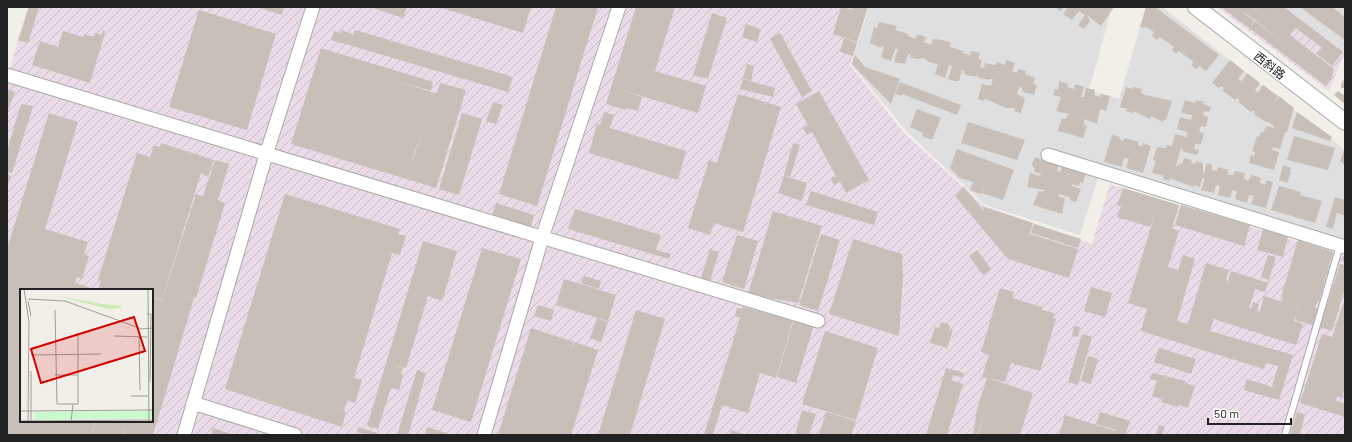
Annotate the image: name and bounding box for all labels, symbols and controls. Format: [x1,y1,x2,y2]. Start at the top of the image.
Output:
street label: 西斜路 [1252,48,1288,82]
inset map [20,289,153,422]
scale bar [1208,400,1291,426]
text: 50 m [1214,406,1239,420]

